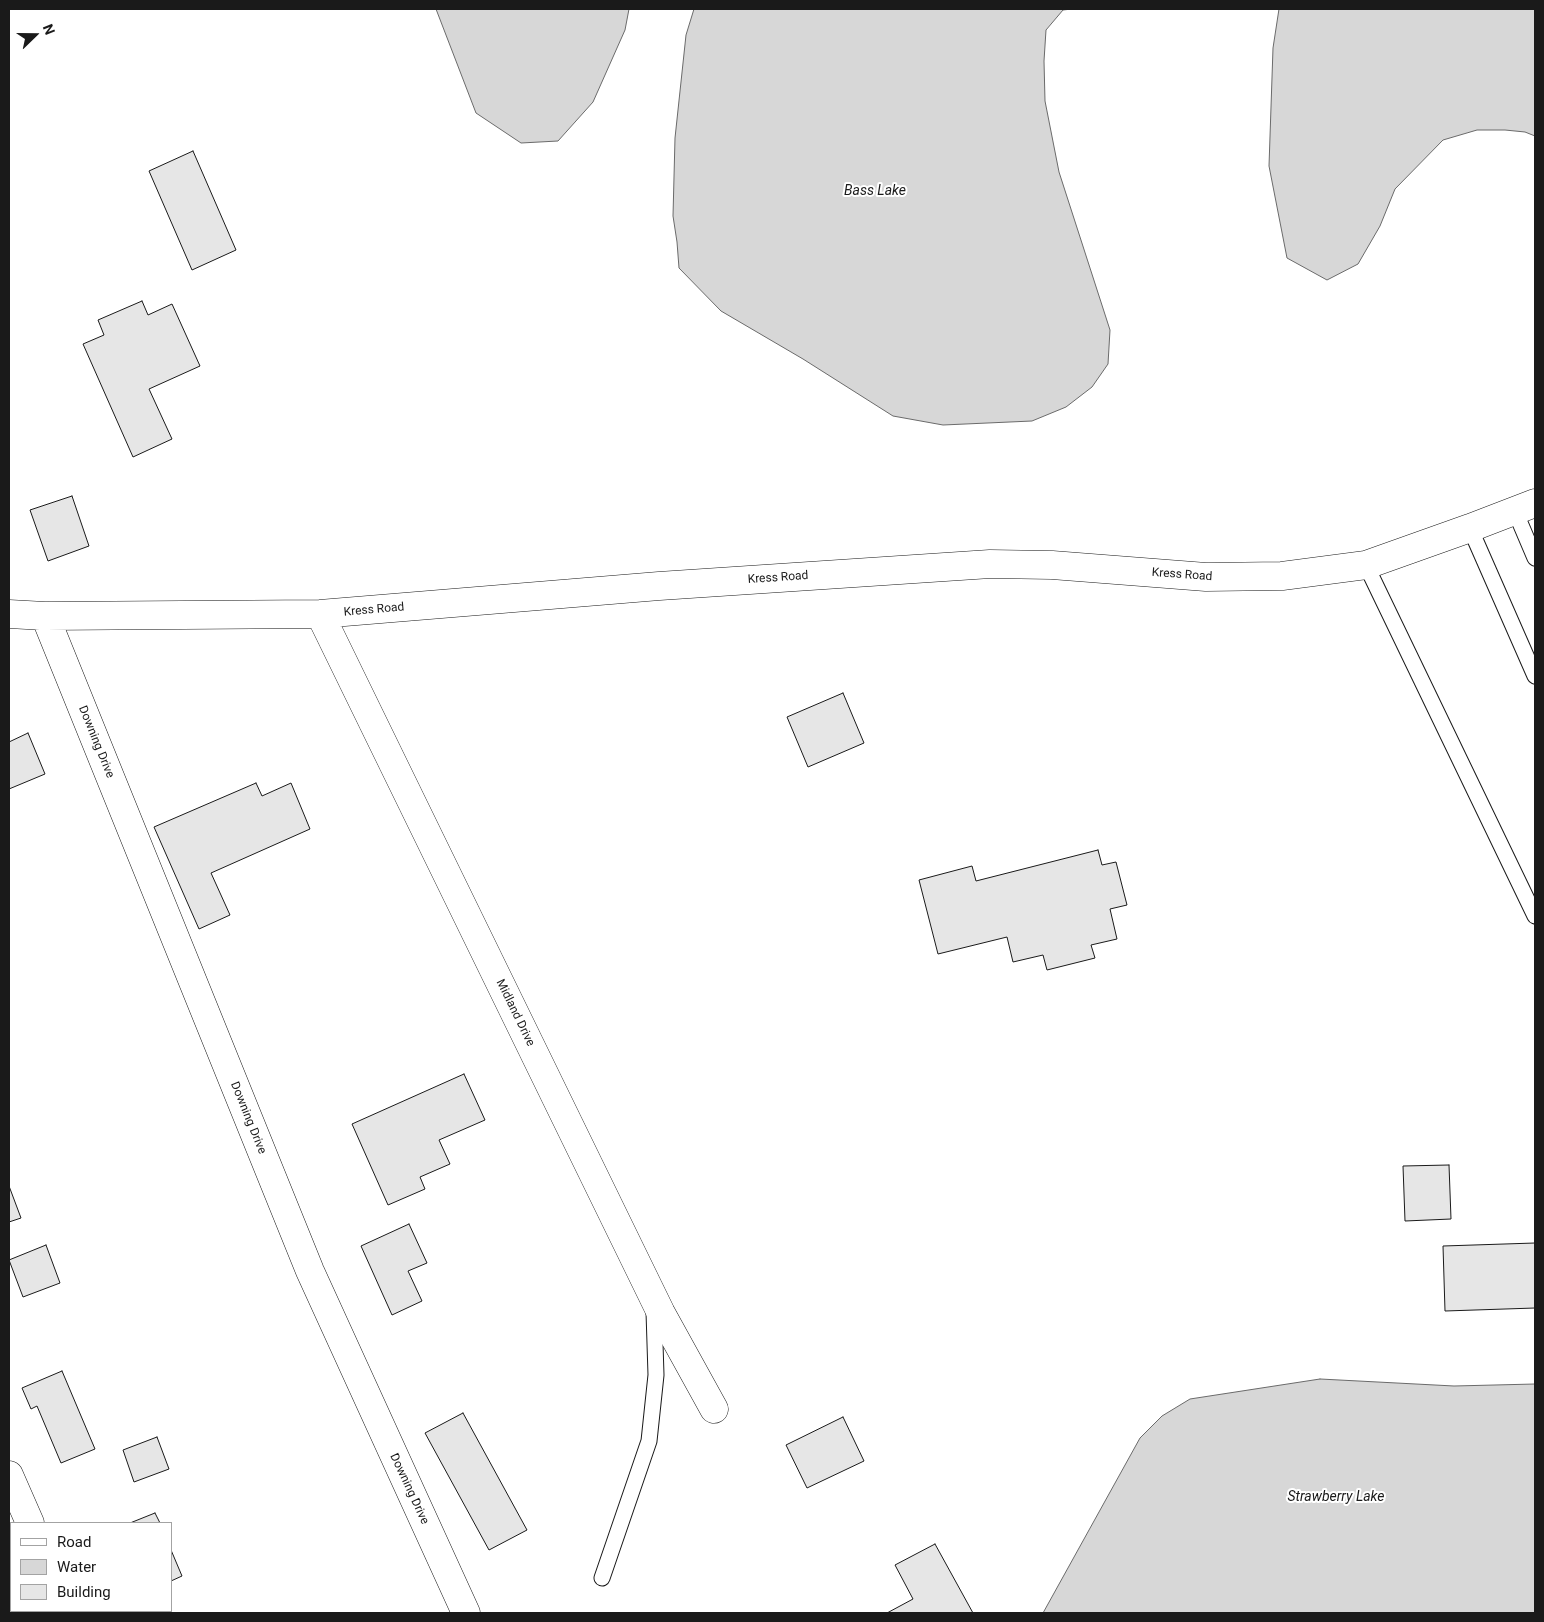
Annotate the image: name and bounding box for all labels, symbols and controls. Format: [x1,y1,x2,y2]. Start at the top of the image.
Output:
north arrow [10,10,60,60]
text: N [40,22,58,37]
water label: Bass Lake [844,183,906,199]
street label: Kress Road [1151,566,1213,584]
street label: Kress Road [747,569,809,587]
street label: Kress Road [343,600,405,620]
street label: Downing Drive [75,704,117,780]
street label: Midland Drive [493,977,537,1049]
street label: Downing Drive [227,1080,269,1156]
street label: Downing Drive [386,1451,432,1527]
water label: Strawberry Lake [1287,1489,1385,1505]
legend [10,1522,172,1612]
text: Road [57,1533,91,1551]
text: Water [57,1558,96,1576]
text: Building [57,1583,111,1601]

